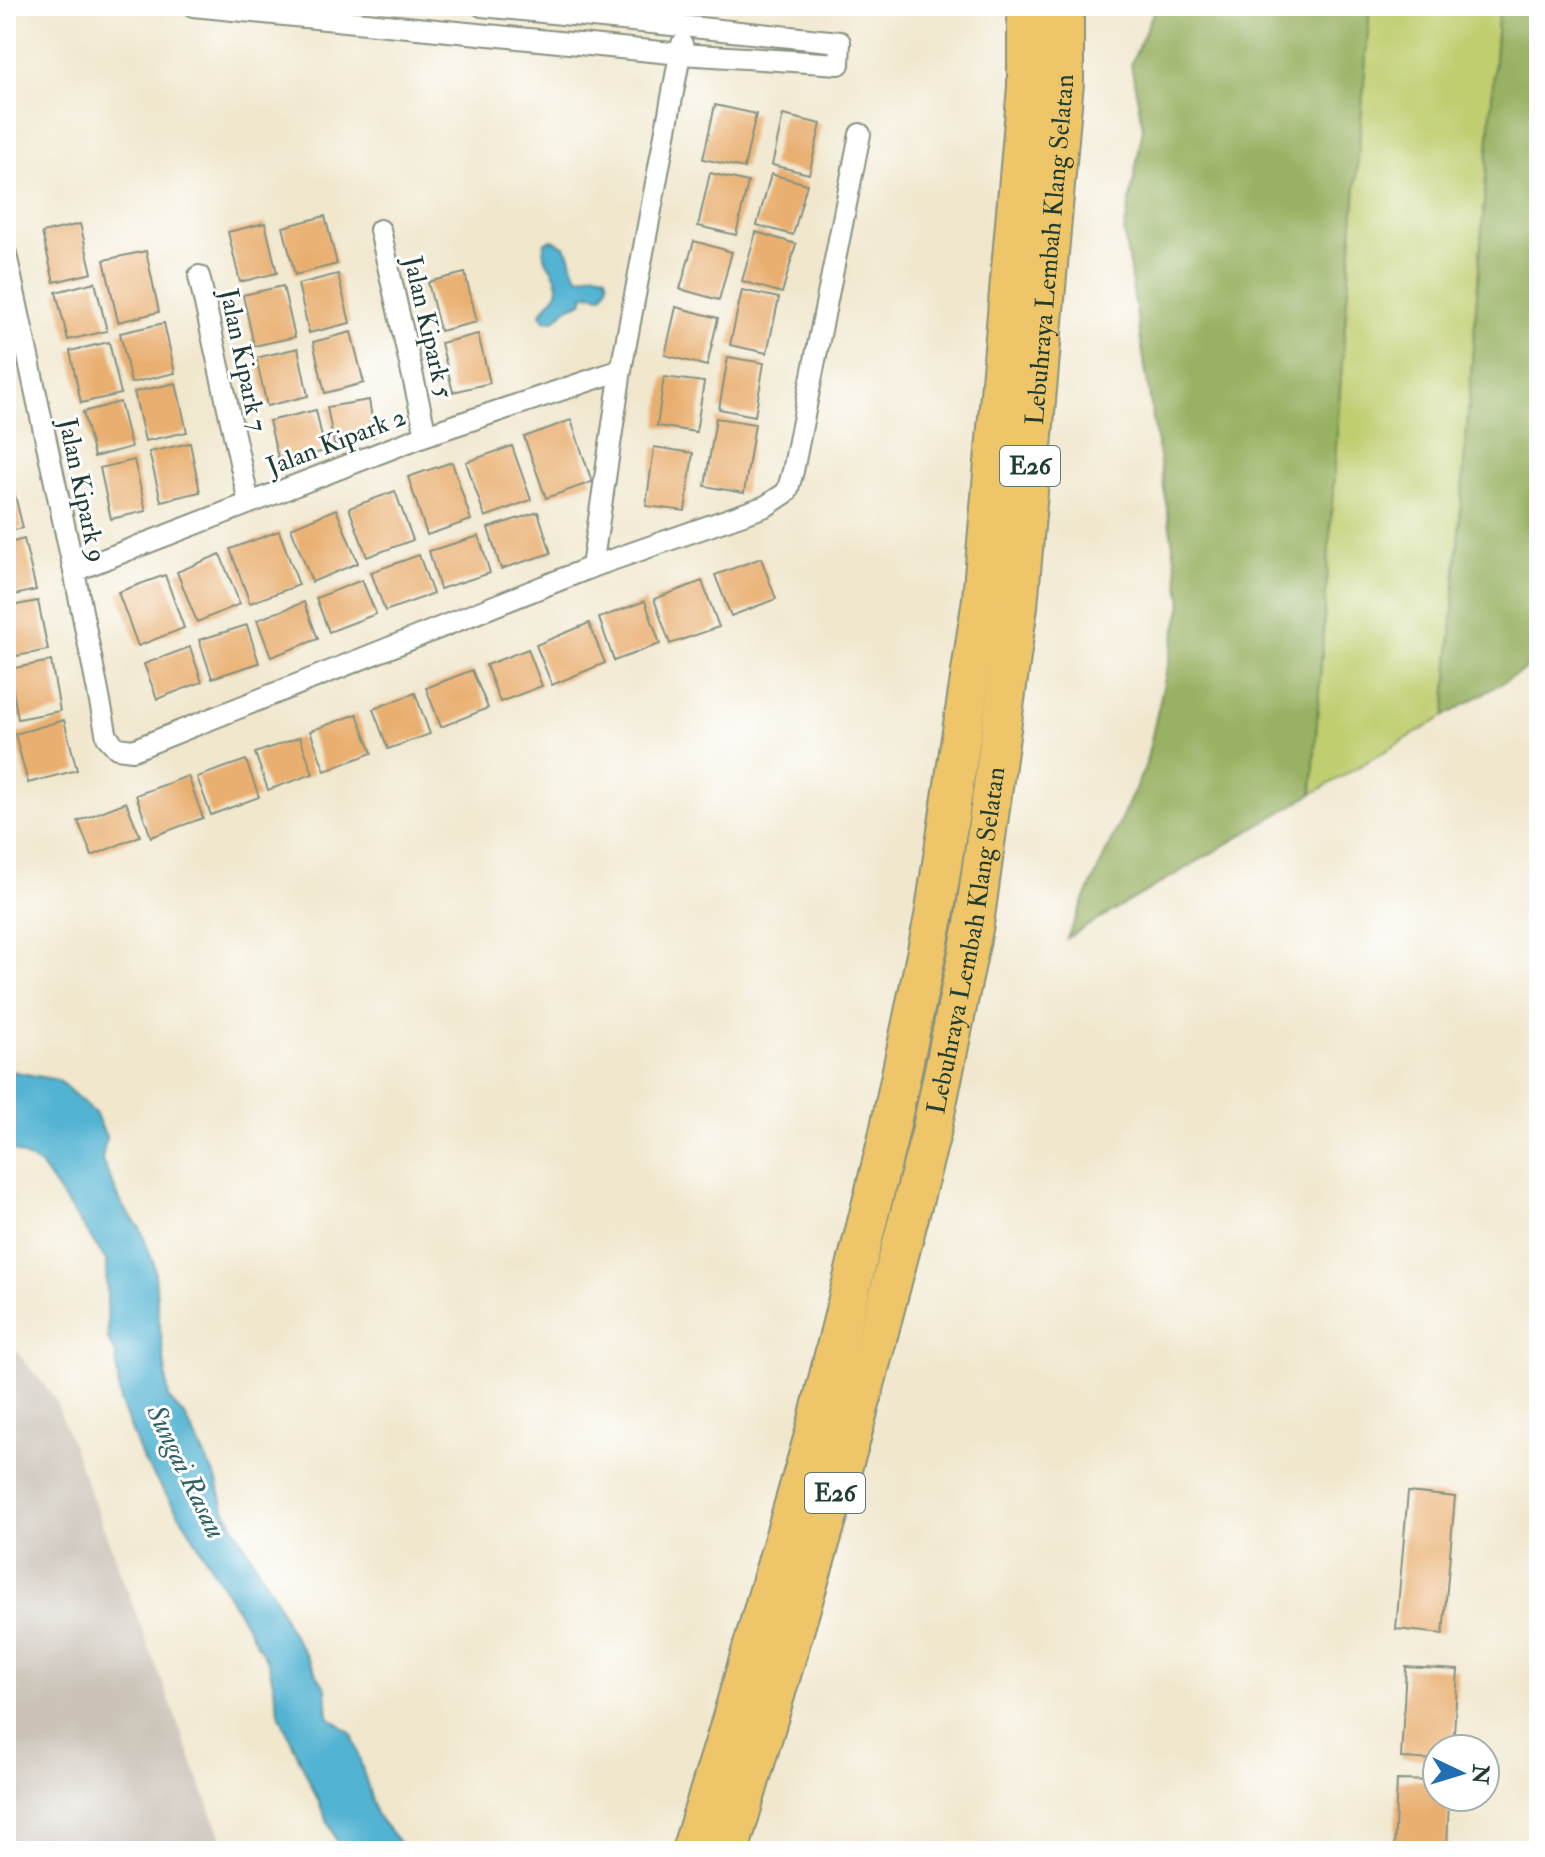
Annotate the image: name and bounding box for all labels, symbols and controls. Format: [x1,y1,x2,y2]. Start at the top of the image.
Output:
street label: Lebuhraya Lembah Klang Selatan [1019,74,1081,427]
street label: Jalan Kipark 5 [395,252,460,402]
street label: Jalan Kipark 7 [211,285,274,435]
street label: Jalan Kipark 2 [261,401,411,484]
street label: Jalan Kipark 9 [50,414,113,565]
road number: E26 [1000,446,1060,486]
street label: Lebuhraya Lembah Klang Selatan [920,765,1013,1117]
water label: Sungai Rasau [138,1398,233,1544]
road number: E26 [805,1473,865,1513]
north arrow [1421,1733,1501,1813]
text: N [1465,1763,1495,1785]

